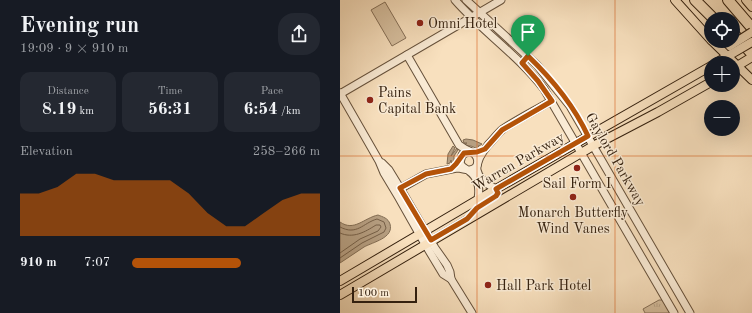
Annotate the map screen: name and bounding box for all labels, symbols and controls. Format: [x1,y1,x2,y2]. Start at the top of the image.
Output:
map controls [704,12,740,136]
button: locate [704,12,740,48]
button: share [278,13,320,55]
text: Evening run [20,15,139,37]
pin [511,15,545,56]
place label: Omni Hotel [428,17,497,31]
marker: Omni Hotel [415,18,425,28]
icon: arrive [517,21,539,43]
text: 19:09 · 9 × 910 m [20,42,128,55]
button: + [704,56,740,92]
text: Distance [47,86,89,97]
text: Time [158,86,182,97]
text: Pace [261,86,283,97]
place label: Pains Capital Bank [378,86,456,116]
marker: Pains Capital Bank [365,95,375,105]
button: − [704,100,740,136]
text: 8.19 [42,101,76,118]
text: 56:31 [148,101,192,118]
text: 6:54 [244,101,278,118]
text: km [76,106,94,117]
text: /km [278,106,300,117]
street label: Gaylord Parkway [583,110,648,209]
street label: Warren Parkway [470,130,567,194]
text: Elevation [20,145,73,158]
text: 258–266 m [253,145,320,158]
marker: Sail Form I [572,163,582,173]
place label: Sail Form I [543,177,611,191]
marker: Monarch Butterfly Wind Vanes [568,192,578,202]
place label: Monarch Butterfly Wind Vanes [518,206,629,236]
text: 910 m [20,256,57,269]
text: 7:07 [84,256,110,269]
place label: Hall Park Hotel [496,279,592,293]
marker: Hall Park Hotel [483,280,493,290]
scale bar [352,285,417,304]
text: 100 m [358,288,389,299]

